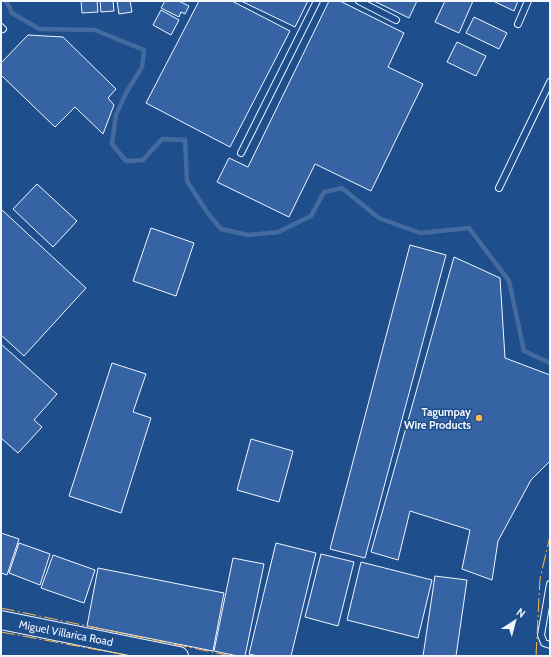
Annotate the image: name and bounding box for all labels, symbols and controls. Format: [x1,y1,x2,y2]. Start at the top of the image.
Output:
place label: Tagumpay Wire Products [404,405,471,432]
marker: Tagumpay Wire Products [474,413,484,423]
north arrow [495,601,535,641]
text: N [514,605,528,621]
street label: Miguel Villarica Road [18,617,114,649]

